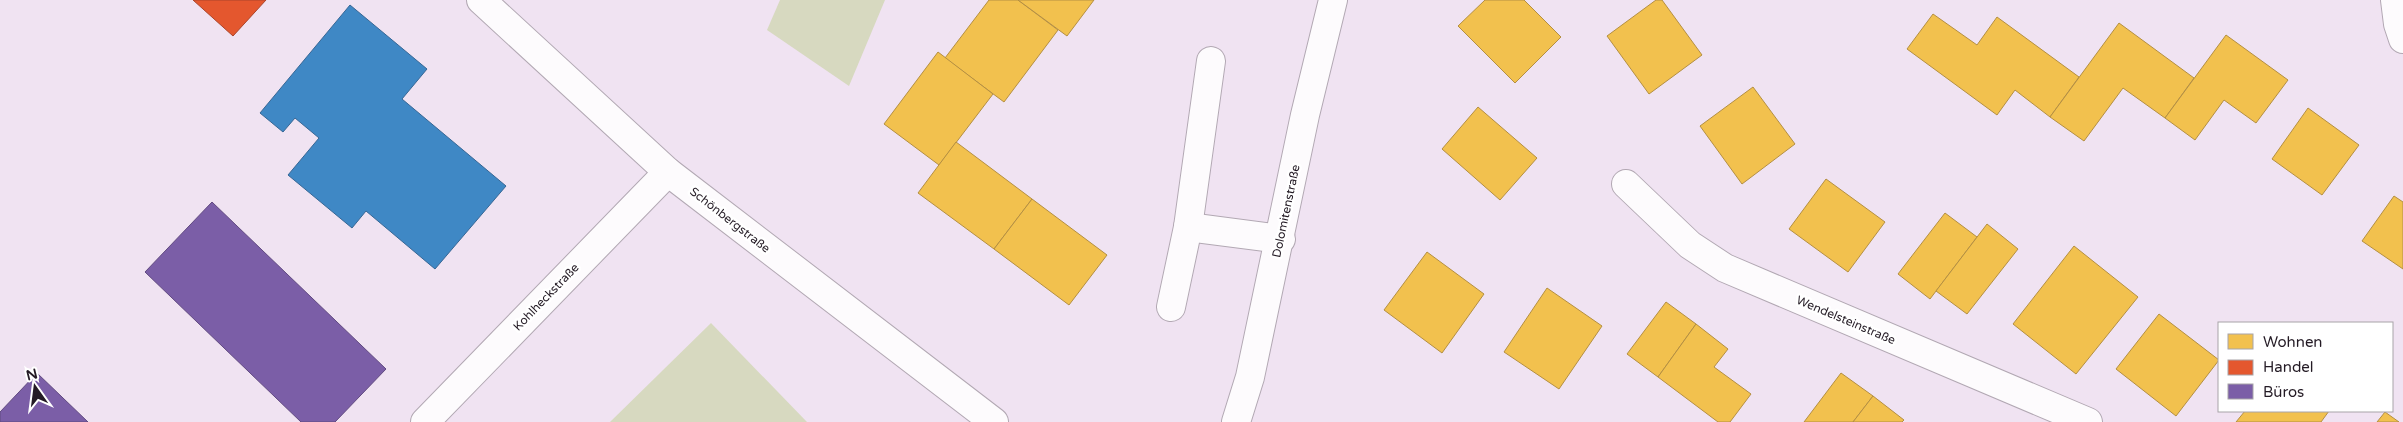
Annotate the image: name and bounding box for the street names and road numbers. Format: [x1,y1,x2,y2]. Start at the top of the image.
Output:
street label: Dolomitenstraße [1269,163,1303,259]
street label: Schönbergstraße [687,184,773,256]
street label: Kohlheckstraße [510,260,582,334]
street label: Wendelsteinstraße [1794,293,1898,347]

